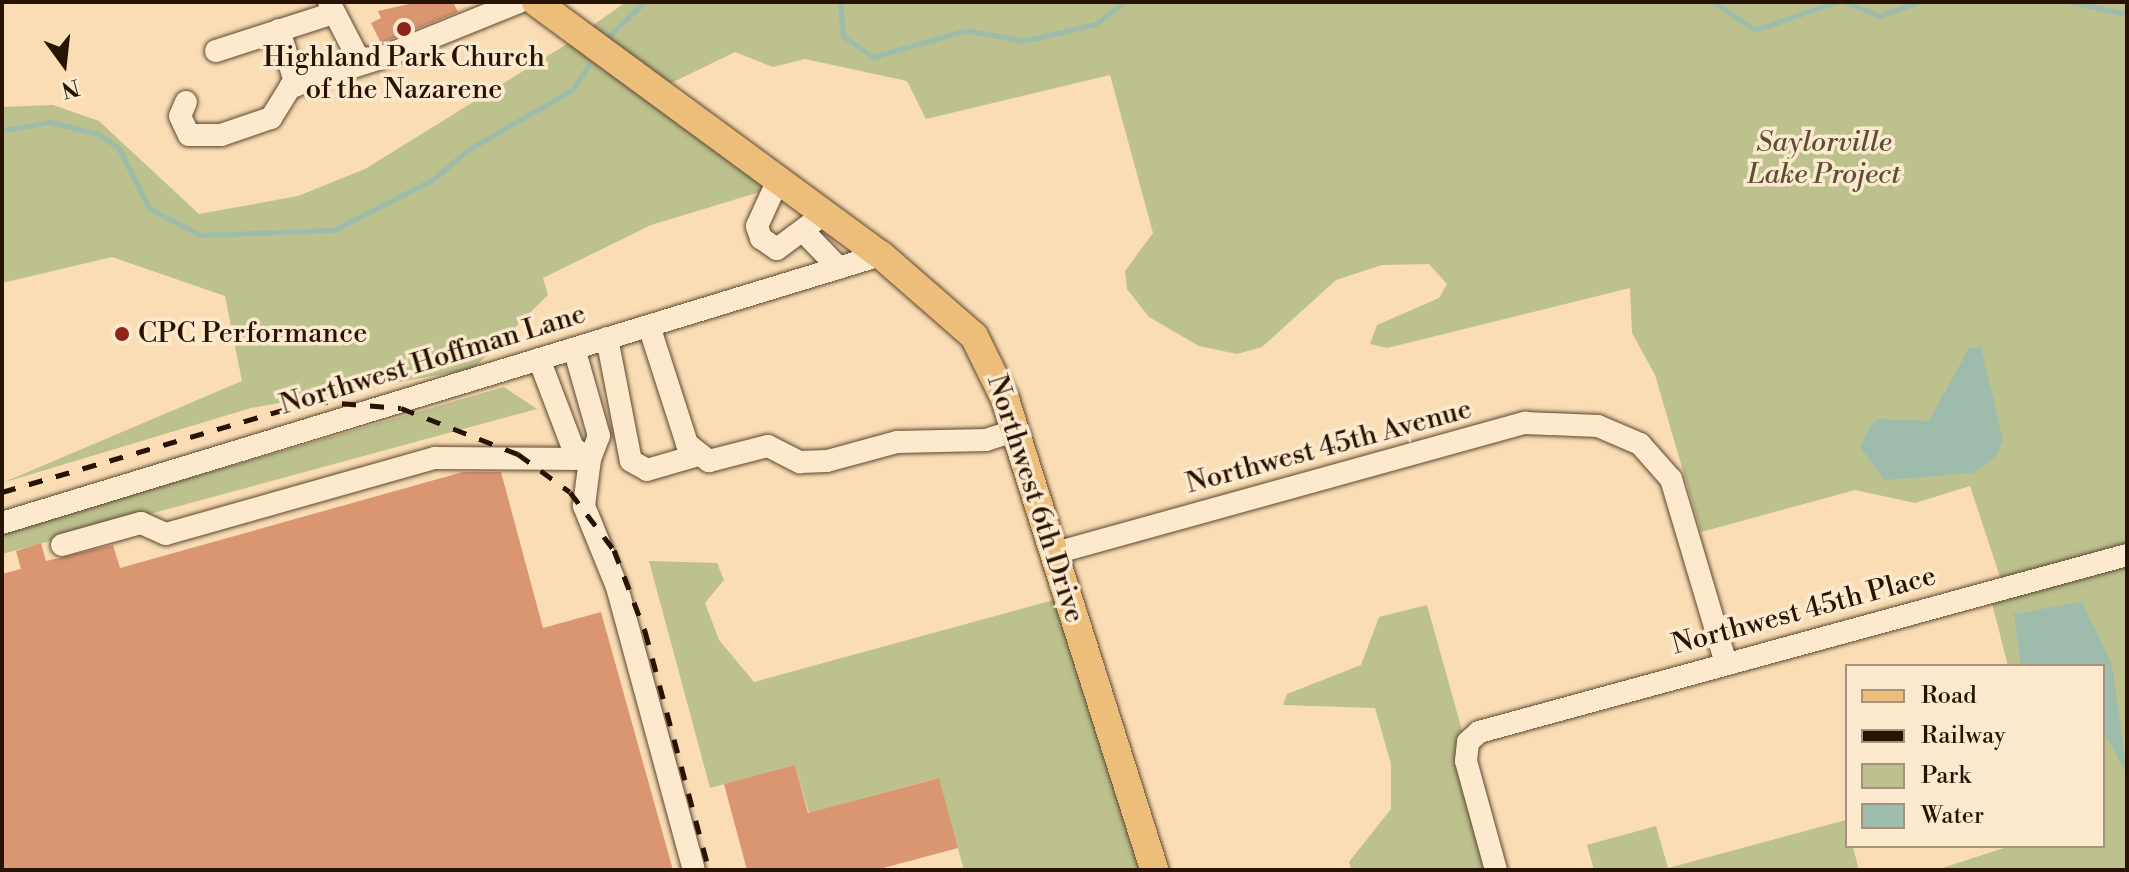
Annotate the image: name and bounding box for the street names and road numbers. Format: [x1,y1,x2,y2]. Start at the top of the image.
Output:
street label: Northwest Hoffman Lane [276,297,590,423]
street label: Northwest 6th Drive [979,371,1091,627]
street label: Northwest 45th Avenue [1182,393,1476,501]
street label: Northwest 45th Place [1668,560,1940,662]

